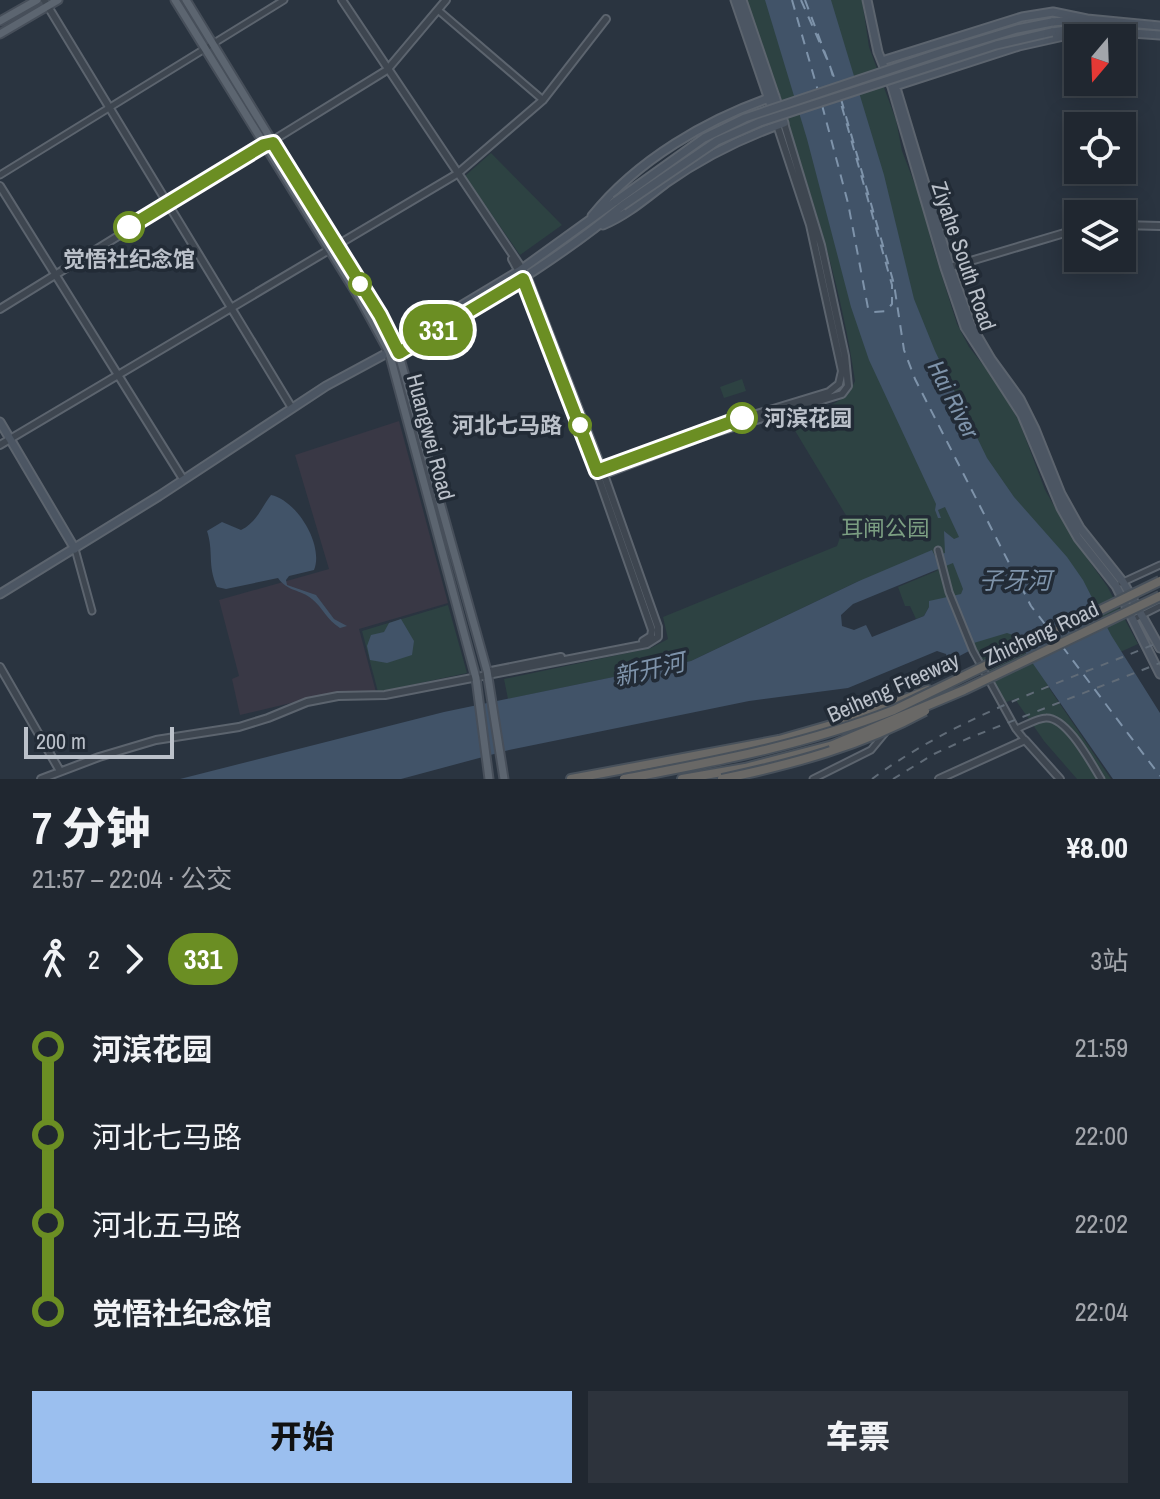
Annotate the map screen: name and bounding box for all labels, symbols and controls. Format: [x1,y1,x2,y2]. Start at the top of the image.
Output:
north arrow [1064,24,1136,96]
map controls [1064,24,1136,272]
button: locate [1064,112,1136,184]
street label: Ziyahe South Road [925,178,1003,334]
button: layers [1064,200,1136,272]
marker: 觉悟社纪念馆 [114,212,144,242]
place label: 觉悟社纪念馆 [63,244,195,274]
unlabelled marker [349,273,371,295]
line badge: 331 [392,304,484,356]
text: 331 [419,311,457,349]
water label: Hai River [921,355,988,445]
street label: Huangwei Road [400,371,462,503]
marker: 河滨花园 [727,403,757,433]
place label: 河滨花园 [764,403,852,433]
place label: 河北七马路 [452,410,562,440]
marker: 河北七马路 [569,414,591,436]
park label: 耳闸公园 [841,513,929,543]
water label: 子牙河 [979,564,1055,596]
street label: Zhicheng Road [979,593,1103,673]
water label: 新开河 [610,644,692,693]
street label: Beiheng Freeway [822,645,964,729]
scale bar [24,723,174,759]
text: 200 m [36,726,86,756]
text: 7 分钟 [32,798,150,858]
text: ¥8.00 [1066,827,1128,867]
text: 21:57 – 22:04 · 公交 [32,861,232,896]
icon: walk [32,937,76,981]
icon: forward [112,937,156,981]
text: 331 [184,940,222,978]
text: 2 [88,942,100,977]
text: 3站 [1090,943,1128,978]
text: 河滨花园 [92,1029,212,1069]
text: 21:59 [1075,1030,1128,1065]
text: 河北七马路 [92,1117,242,1157]
text: 22:00 [1075,1118,1128,1153]
text: 河北五马路 [92,1205,242,1245]
text: 22:02 [1075,1206,1128,1241]
text: 觉悟社纪念馆 [92,1293,272,1333]
text: 22:04 [1075,1294,1128,1329]
button: 开始 [32,1391,572,1483]
button: 车票 [588,1391,1128,1483]

